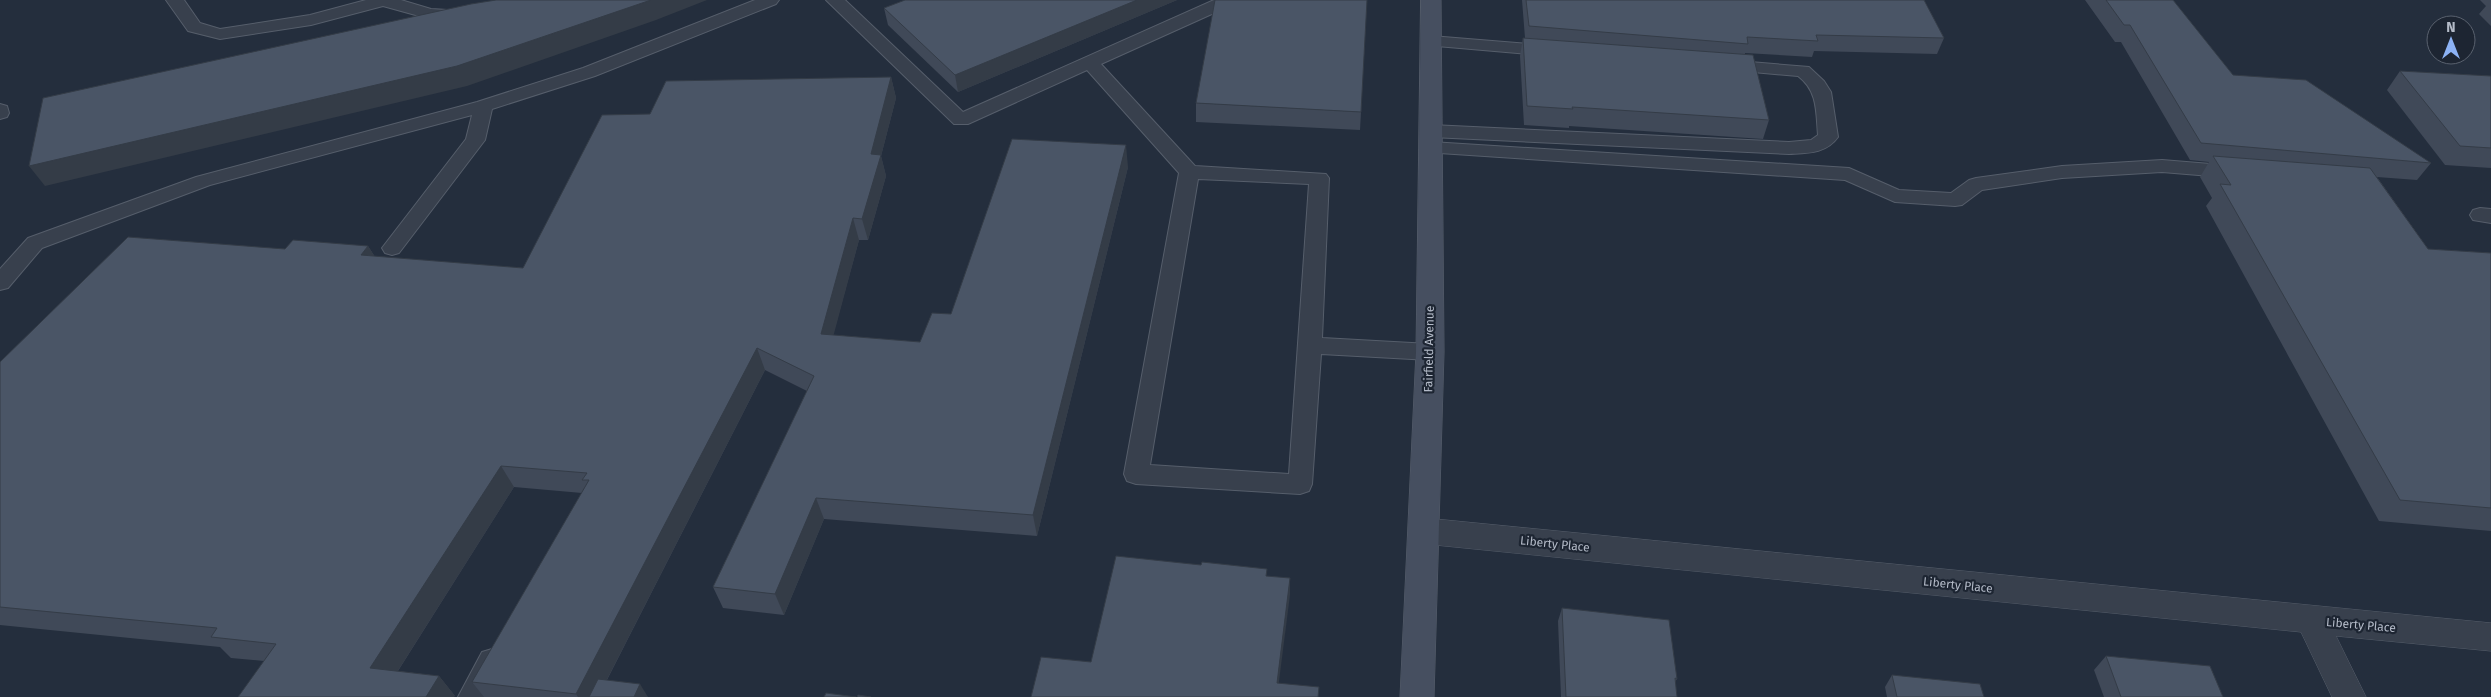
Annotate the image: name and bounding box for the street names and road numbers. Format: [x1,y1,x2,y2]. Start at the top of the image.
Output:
street label: Fairfield Avenue [1421,305,1437,393]
street label: Liberty Place [1520,533,1590,555]
street label: Liberty Place [1923,574,1993,596]
street label: Liberty Place [2326,615,2396,635]

